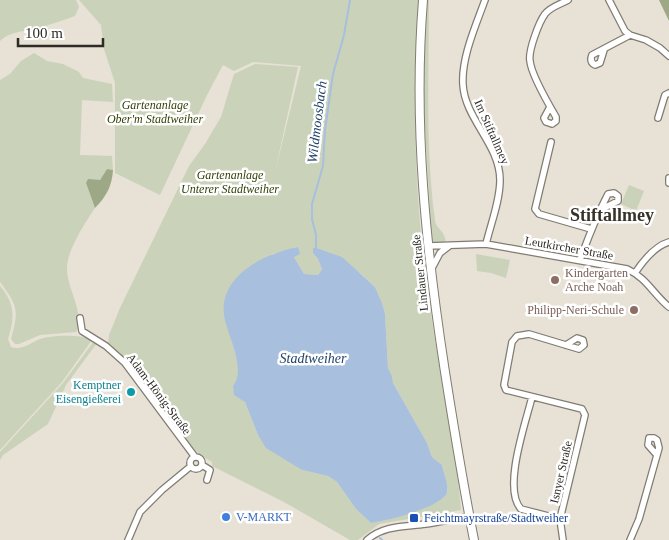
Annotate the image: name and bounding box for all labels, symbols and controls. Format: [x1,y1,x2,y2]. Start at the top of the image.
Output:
scale bar [18,15,102,47]
text: 100 m [25,25,63,41]
water label: Wildmoosbach [305,80,329,164]
street label: Im Stiftallmey [471,97,513,167]
park label: Gartenanlage Ober'm Stadtweiher [107,98,203,126]
park label: Gartenanlage Unterer Stadtweiher [181,168,279,196]
district label: Stiftallmey [570,205,654,225]
street label: Leutkircher Straße [524,233,614,263]
street label: Lindauer Straße [409,234,431,312]
place label: Kindergarten Arche Noah [565,266,628,294]
marker: Kindergarten Arche Noah [549,274,561,286]
place label: Philipp-Neri-Schule [527,303,624,317]
marker: Philipp-Neri-Schule [628,304,640,316]
street label: Adam-Hönig-Straße [124,351,194,437]
water label: Stadtweiher [280,351,347,366]
place label: Kemptner Eisengießerei [56,378,122,406]
marker: Kemptner Eisengießerei [125,386,137,398]
street label: Isnyer Straße [547,439,575,505]
place label: V-MARKT [236,510,292,524]
marker: V-MARKT [220,511,232,523]
place label: Feichtmayrstraße/Stadtweiher [424,511,568,525]
marker: Feichtmayrstraße/Stadtweiher [408,512,420,524]

